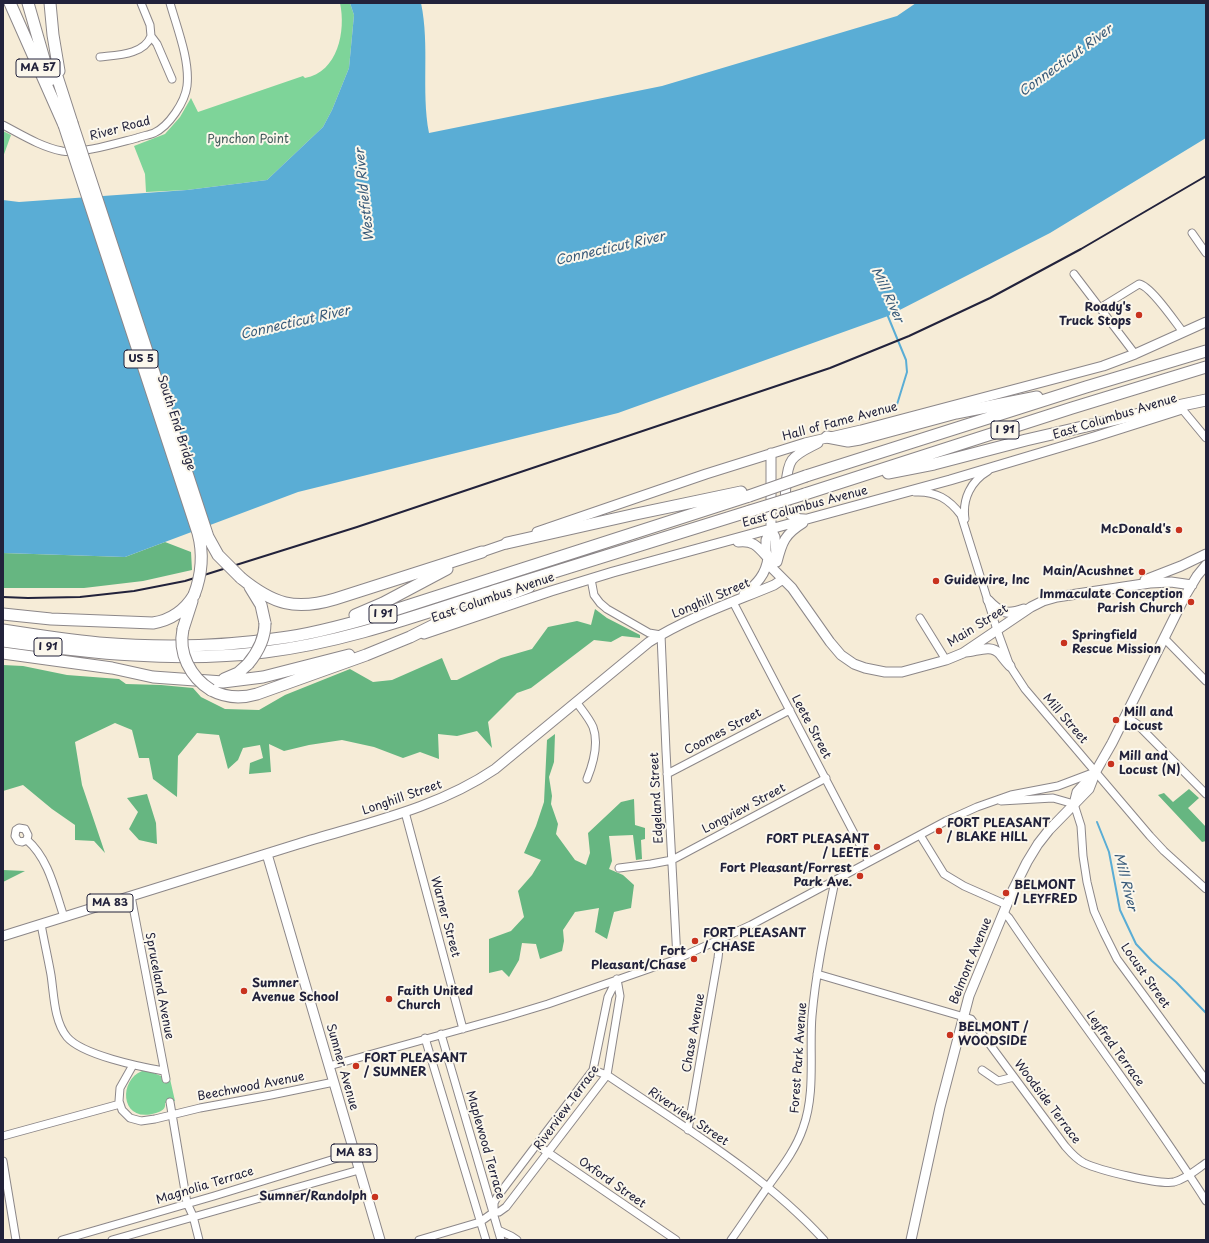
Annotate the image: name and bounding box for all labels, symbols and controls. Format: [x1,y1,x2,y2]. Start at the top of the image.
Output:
water label: Connecticut River [1016,22,1116,100]
road number: MA 57 [16,59,60,77]
street label: River Road [88,114,152,144]
park label: Pynchon Point [207,133,289,147]
water label: Westfield River [352,148,378,242]
water label: Connecticut River [554,229,666,269]
water label: Mill River [867,265,907,325]
place label: Roady's Truck Stops [1059,301,1131,329]
water label: Connecticut River [239,303,351,343]
marker: Roady's Truck Stops [1134,310,1144,320]
road number: US 5 [124,350,158,368]
street label: South End Bridge [154,373,198,473]
street label: East Columbus Avenue [1051,391,1179,443]
street label: Hall of Fame Avenue [781,400,899,444]
road number: I 91 [991,421,1019,439]
street label: East Columbus Avenue [741,483,869,531]
place label: McDonald's [1101,523,1171,537]
marker: McDonald's [1174,525,1184,535]
place label: Main/Acushnet [1043,565,1134,579]
marker: Main/Acushnet [1137,567,1147,577]
street label: East Columbus Avenue [430,570,556,626]
place label: Guidewire, Inc [944,574,1030,588]
street label: Longhill Street [670,576,752,622]
marker: Guidewire, Inc [931,576,941,586]
place label: Immaculate Conception Parish Church [1039,588,1183,616]
marker: Immaculate Conception Parish Church [1186,597,1196,607]
street label: Main Street [945,602,1011,650]
road number: I 91 [369,605,397,623]
place label: Springfield Rescue Mission [1072,629,1161,657]
road number: I 91 [34,638,62,656]
marker: Springfield Rescue Mission [1059,638,1069,648]
street label: Mill Street [1040,691,1090,747]
street label: Leete Street [788,693,834,761]
street label: Coomes Street [682,706,764,758]
place label: Mill and Locust [1124,706,1173,734]
marker: Mill and Locust [1111,715,1121,725]
place label: Mill and Locust (N) [1119,750,1180,778]
street label: Edgeland Street [647,752,667,844]
marker: Mill and Locust (N) [1106,759,1116,769]
street label: Longhill Street [360,778,444,818]
street label: Longview Street [700,781,788,837]
place label: FORT PLEASANT / BLAKE HILL [947,817,1050,845]
marker: FORT PLEASANT / BLAKE HILL [934,826,944,836]
place label: FORT PLEASANT / LEETE [766,833,869,861]
marker: FORT PLEASANT / LEETE [872,842,882,852]
water label: Mill River [1110,851,1140,913]
place label: Fort Pleasant/Forrest Park Ave. [720,862,852,890]
marker: Fort Pleasant/Forrest Park Ave. [855,871,865,881]
street label: Warner Street [427,875,463,959]
place label: BELMONT / LEYFRED [1014,879,1078,907]
marker: BELMONT / LEYFRED [1001,888,1011,898]
road number: MA 83 [87,894,133,912]
street label: Belmont Avenue [947,916,995,1006]
place label: FORT PLEASANT / CHASE [703,927,806,955]
street label: Spruceland Avenue [142,931,176,1041]
marker: FORT PLEASANT / CHASE [690,936,700,946]
street label: Locust Street [1117,941,1173,1011]
place label: Fort Pleasant/Chase [591,945,686,973]
marker: Fort Pleasant/Chase [689,954,699,964]
place label: Sumner Avenue School [252,977,339,1005]
place label: Faith United Church [397,985,473,1013]
marker: Sumner Avenue School [239,986,249,996]
street label: Chase Avenue [680,992,708,1074]
marker: Faith United Church [384,994,394,1004]
street label: Forest Park Avenue [788,1002,810,1114]
street label: Leyfred Terrace [1083,1009,1147,1089]
place label: BELMONT / WOODSIDE [958,1021,1028,1049]
street label: Sumner Avenue [323,1022,361,1112]
marker: BELMONT / WOODSIDE [945,1030,955,1040]
place label: FORT PLEASANT / SUMNER [364,1052,467,1080]
street label: Woodside Terrace [1011,1057,1083,1147]
marker: FORT PLEASANT / SUMNER [351,1061,361,1071]
street label: Riverview Terrace [531,1063,603,1153]
street label: Beechwood Avenue [196,1070,306,1104]
street label: Riverview Street [645,1085,731,1149]
street label: Maplewood Terrace [463,1089,507,1201]
road number: MA 83 [331,1144,377,1162]
street label: Oxford Street [576,1155,648,1211]
street label: Magnolia Terrace [154,1164,256,1208]
place label: Sumner/Randolph [259,1190,367,1204]
marker: Sumner/Randolph [370,1192,380,1202]

